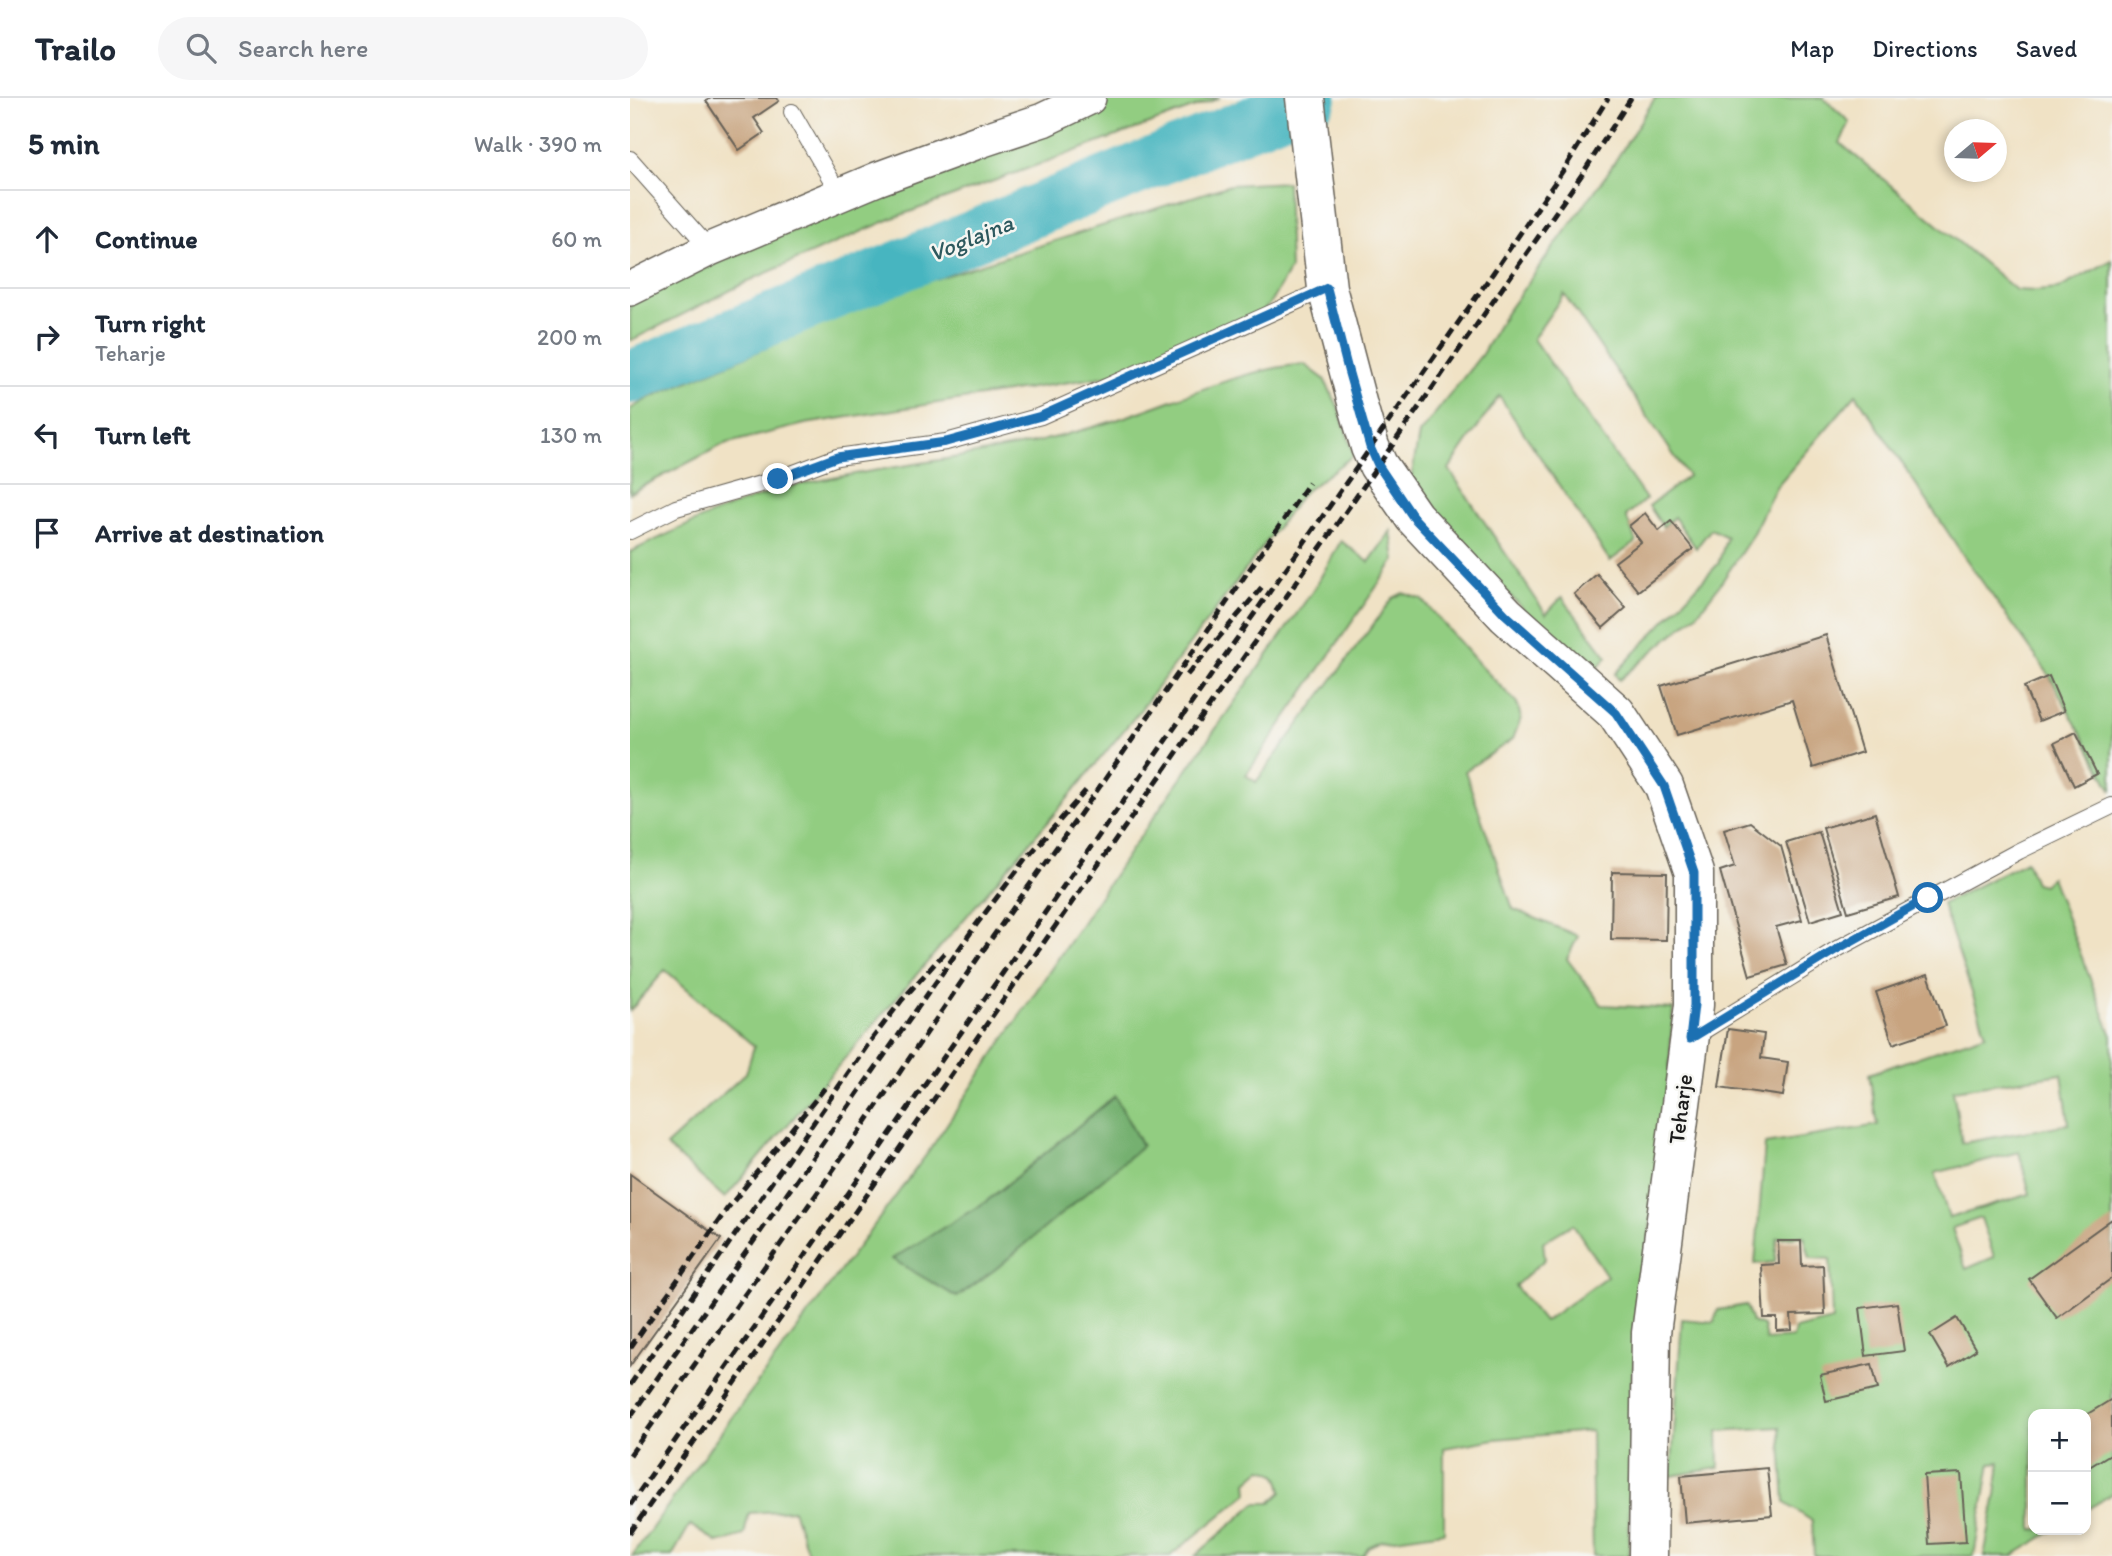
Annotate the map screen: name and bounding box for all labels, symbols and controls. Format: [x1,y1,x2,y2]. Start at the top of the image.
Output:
search box [158,17,648,80]
text: Trailo [35,29,116,68]
icon: search [182,29,220,67]
text: Search here [238,32,368,64]
text: Map [1790,34,1834,63]
text: Directions [1872,34,1978,63]
text: Saved [2016,34,2077,63]
north arrow [1944,119,2007,182]
text: 5 min [28,125,99,162]
text: Walk · 390 m [474,130,602,158]
water label: Voglajna [924,207,1018,268]
icon: ahead [28,220,66,258]
text: Continue [95,223,198,255]
text: 60 m [551,225,602,253]
text: Turn right [95,307,206,339]
icon: right [28,318,66,356]
text: 200 m [537,323,602,351]
text: Teharje [95,339,166,367]
icon: left [28,416,66,454]
text: Turn left [95,419,191,451]
text: 130 m [540,421,602,449]
route end [762,463,793,494]
icon: arrive [28,514,66,552]
text: Arrive at destination [95,517,324,549]
route start [1912,882,1943,913]
street label: Teharje [1662,1072,1698,1146]
map controls [2028,1409,2091,1535]
button: + [2028,1409,2091,1472]
button: − [2028,1472,2091,1535]

